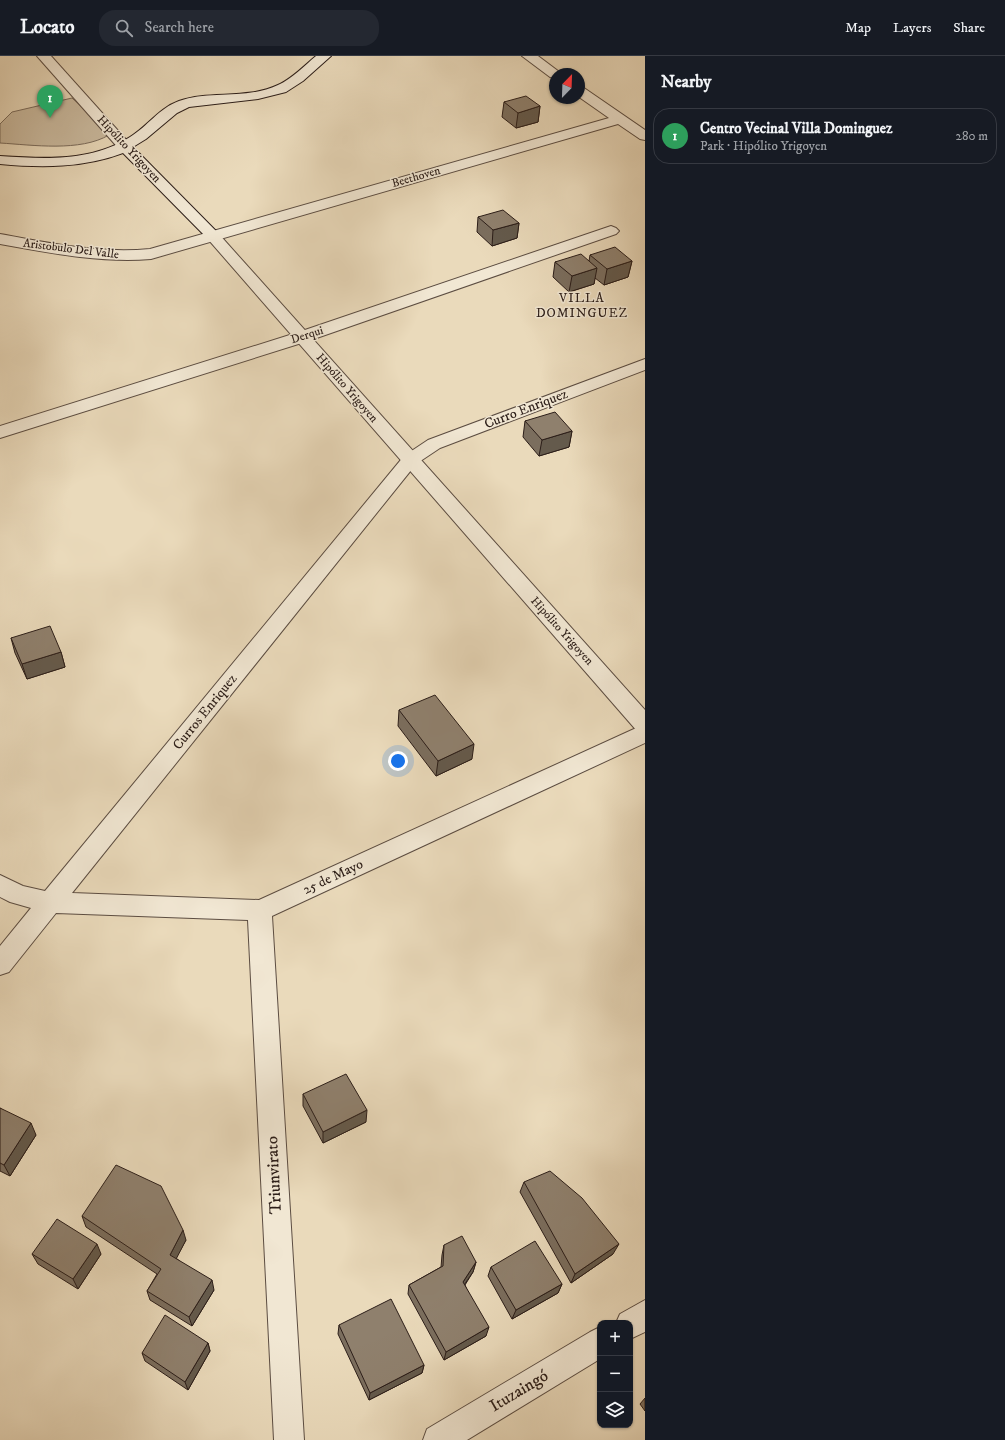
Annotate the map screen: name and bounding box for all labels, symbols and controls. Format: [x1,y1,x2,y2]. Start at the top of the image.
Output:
search box [99,10,379,46]
text: Locato [20,16,75,39]
icon: search [113,17,135,39]
text: Search here [145,18,214,37]
text: Map [845,19,871,37]
text: Layers [893,19,931,37]
text: Share [953,19,985,37]
north arrow [549,68,585,104]
text: Nearby [661,71,711,93]
pin: 1 [37,85,63,118]
street label: Hipólito Yrigoyen [94,112,165,186]
text: Centro Vecinal Villa Dominguez [700,119,893,138]
text: 1 [673,128,677,144]
text: 280 m [956,128,988,144]
text: Park · Hipólito Yrigoyen [700,138,827,154]
street label: Beethoven [390,163,443,191]
street label: Aristobulo Del Valle [22,236,120,262]
district label: VILLA DOMINGUEZ [536,290,628,321]
street label: Derqui [289,323,325,347]
street label: Hipólito Yrigoyen [313,350,382,426]
street label: Curro Enriquez [482,385,570,433]
street label: Hipólito Yrigoyen [527,594,597,669]
street label: Curros Enriquez [169,670,241,754]
your location [388,751,408,771]
street label: 25 de Mayo [300,855,366,899]
street label: Triunvirato [261,1136,287,1214]
map controls [597,1320,633,1428]
button: + [597,1320,633,1356]
button: − [597,1356,633,1392]
street label: Ituzaingó [486,1365,552,1417]
button: layers [597,1392,633,1428]

